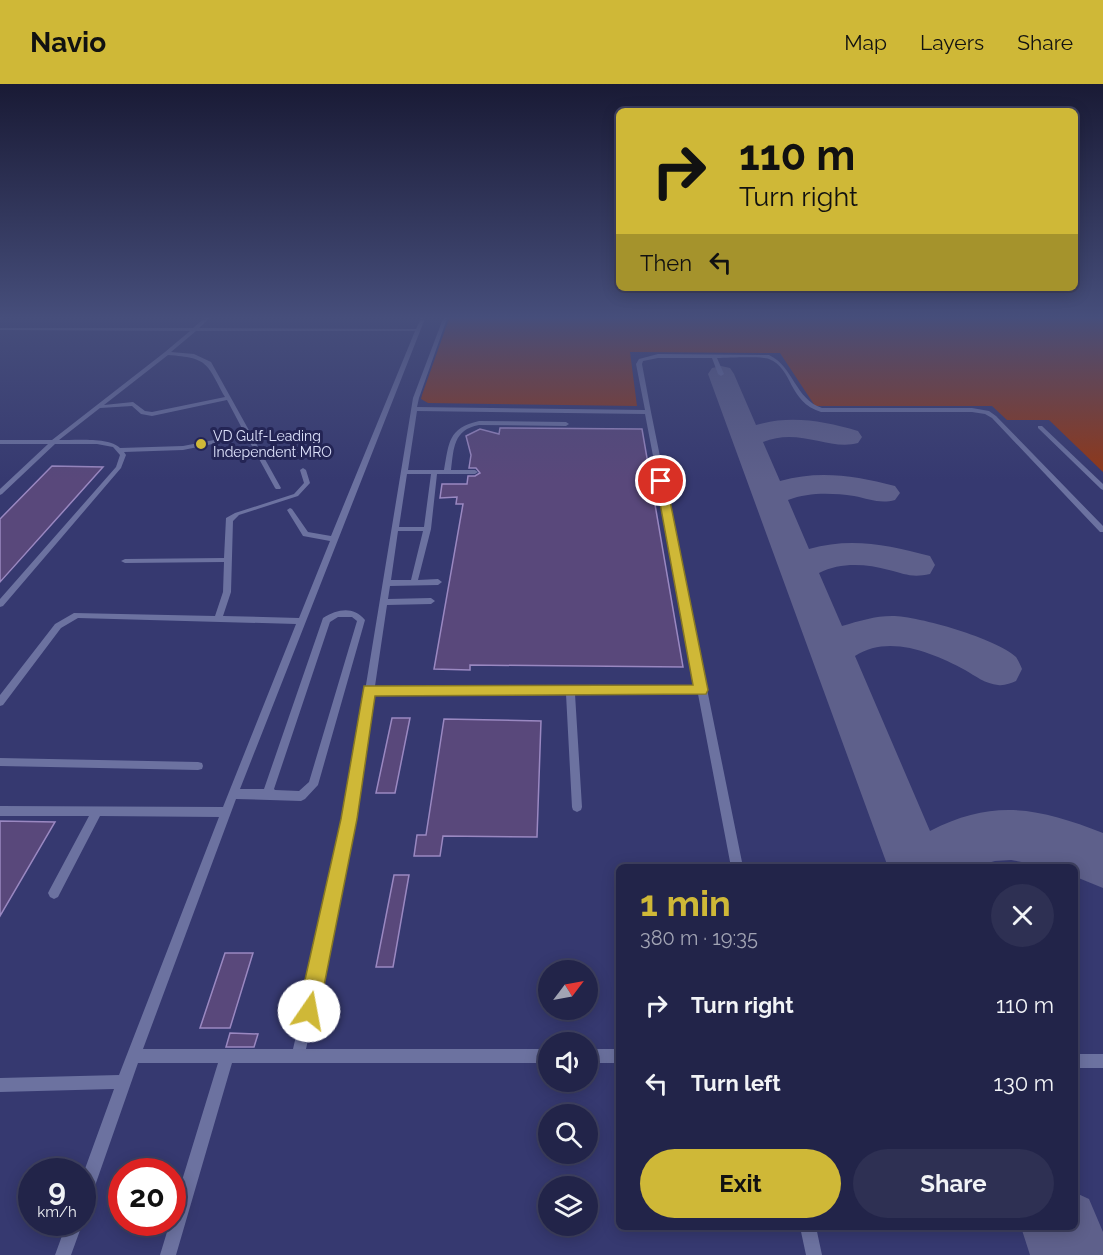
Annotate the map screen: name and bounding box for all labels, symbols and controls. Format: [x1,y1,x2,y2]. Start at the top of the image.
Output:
text: Navio [30,26,106,59]
text: Map [844,30,887,55]
text: Layers [920,30,984,55]
text: Share [1017,30,1073,55]
text: 110 m [739,131,855,180]
icon: right [640,132,718,210]
text: Turn right [739,181,858,212]
icon: left [704,246,737,279]
text: Then [640,250,692,276]
place label: VD Gulf-Leading Independent MRO [213,428,332,460]
marker: VD Gulf-Leading Independent MRO [194,437,208,451]
pin [635,455,686,506]
icon: arrive [644,464,677,497]
text: 1 min [640,882,731,924]
button: close [991,884,1054,947]
text: 380 m · 19:35 [640,926,758,950]
north arrow [538,960,598,1020]
map controls [538,960,598,1236]
position arrow [277,979,341,1043]
icon: right [640,989,673,1022]
text: Turn right [691,992,794,1018]
text: 110 m [996,992,1054,1018]
button: sound [538,1032,598,1092]
icon: left [640,1067,673,1100]
text: Turn left [691,1070,781,1096]
text: 130 m [994,1070,1054,1096]
button: search [538,1104,598,1164]
button: Exit [640,1149,841,1218]
button: Share [853,1149,1054,1218]
speed limit sign: 20 [108,1158,186,1236]
text: 9 [48,1172,66,1207]
button: layers [538,1176,598,1236]
text: km/h [37,1203,77,1221]

